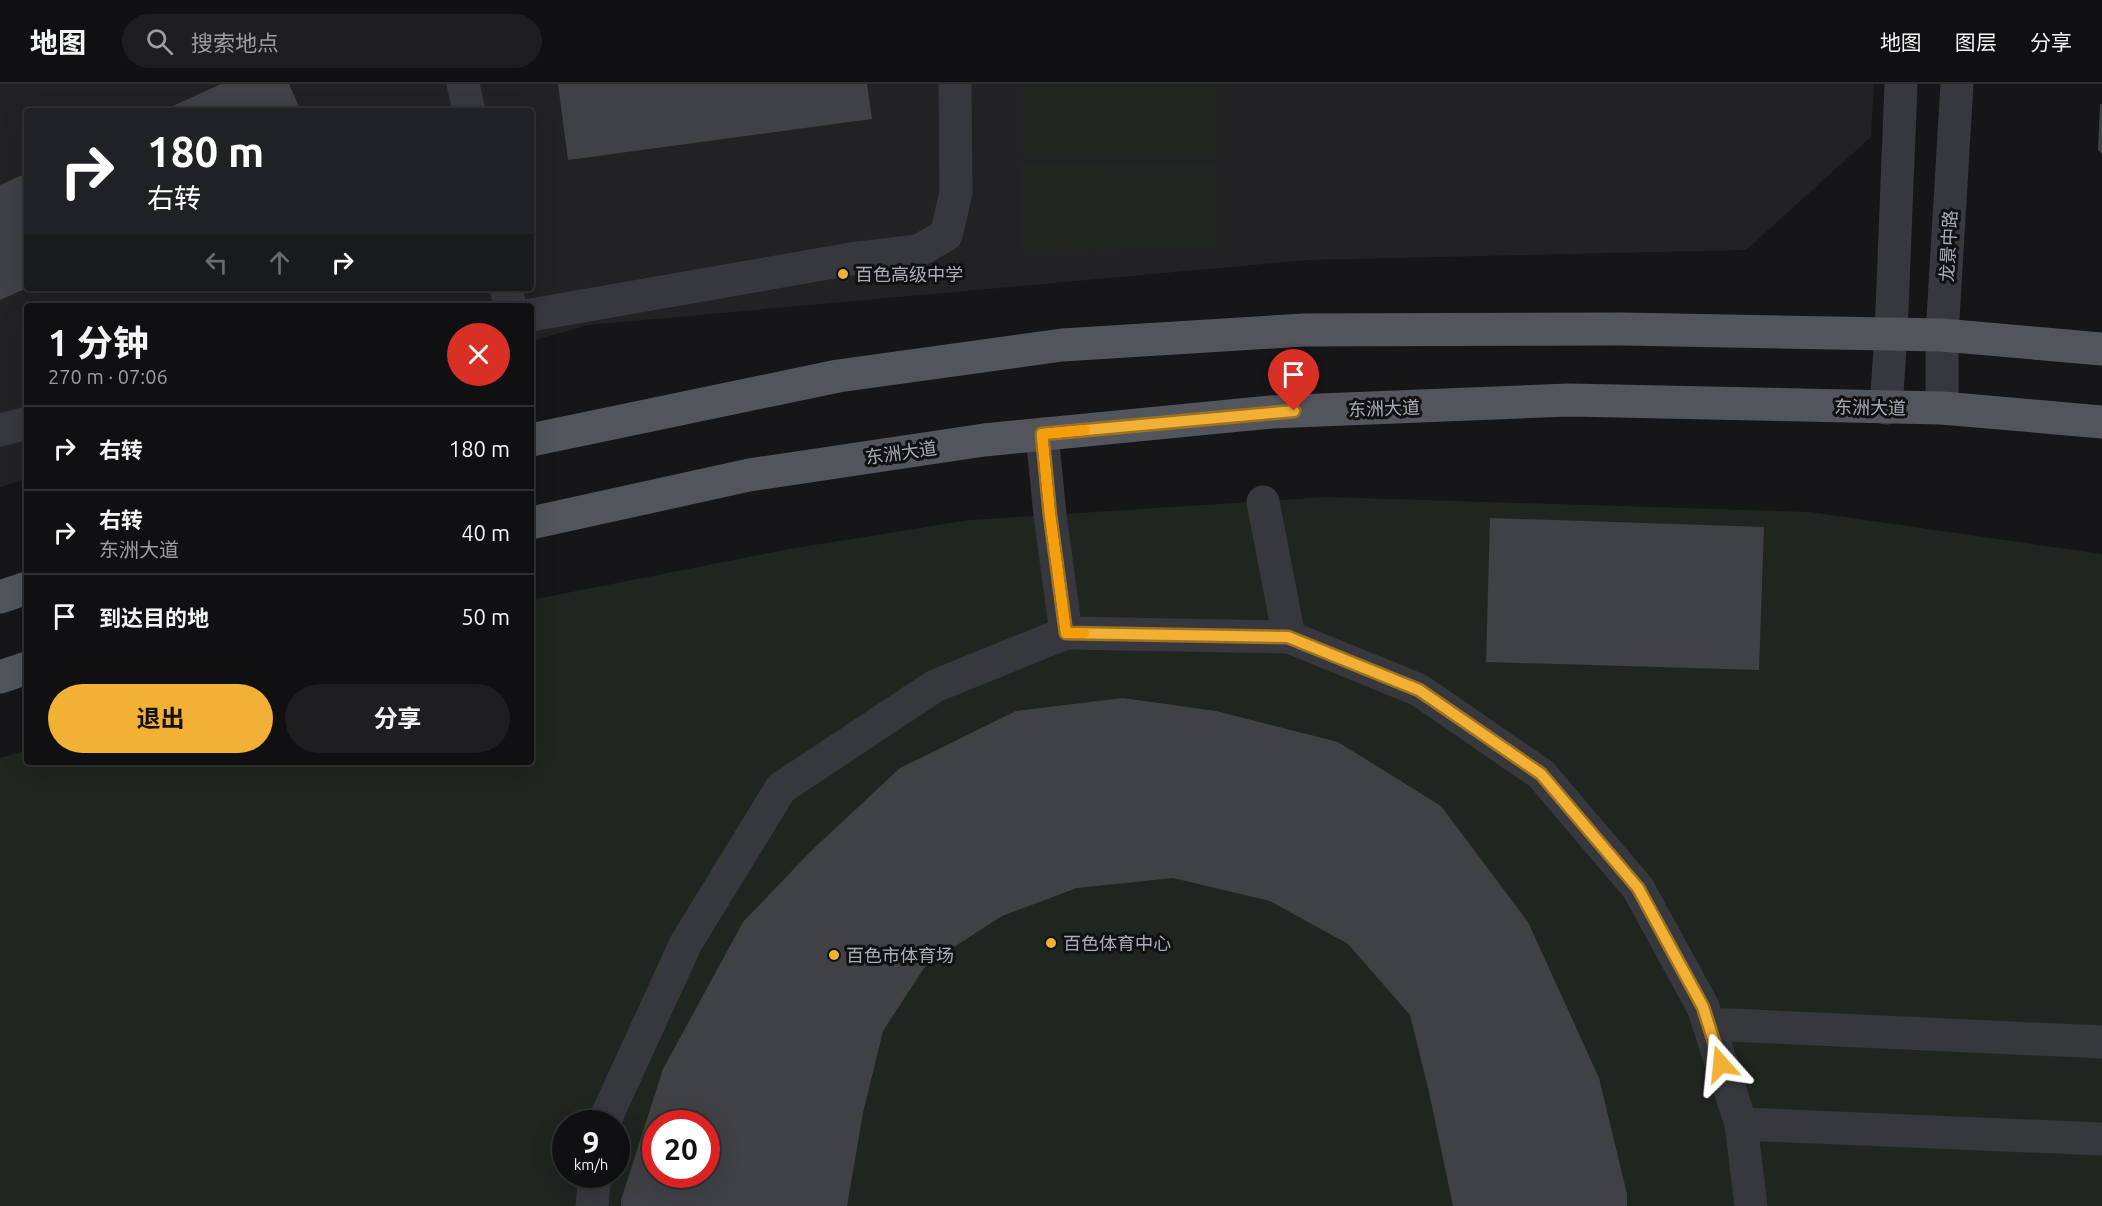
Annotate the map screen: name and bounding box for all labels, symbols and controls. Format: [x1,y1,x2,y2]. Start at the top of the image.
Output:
search box [122,14,542,68]
icon: search [143,25,176,58]
text: 地图 [30,27,86,58]
text: 搜索地点 [191,30,279,55]
text: 地图 [1880,30,1922,54]
text: 图层 [1955,30,1997,54]
text: 分享 [2030,30,2072,54]
text: 180 m [147,128,264,175]
icon: right [48,132,126,210]
text: 右转 [147,183,201,213]
street label: 龙景中路 [1936,210,1960,282]
icon: left [200,246,233,279]
icon: ahead [263,246,296,279]
icon: right [326,246,359,279]
place label: 百色高级中学 [855,264,963,284]
marker: 百色高级中学 [836,267,850,281]
text: 1 分钟 [48,322,149,363]
button: close [447,323,510,386]
pin [1268,349,1319,411]
icon: arrive [1277,358,1310,391]
text: 270 m · 07:06 [48,365,168,388]
street label: 东洲大道 [1834,396,1906,418]
street label: 东洲大道 [1348,397,1420,419]
icon: right [48,432,81,465]
text: 180 m [449,436,510,461]
text: 右转 [99,437,143,462]
street label: 东洲大道 [864,437,938,467]
text: 右转 [99,507,143,532]
icon: right [48,516,81,549]
text: 40 m [461,520,510,545]
text: 东洲大道 [99,538,179,561]
icon: arrive [48,600,81,633]
text: 50 m [461,604,510,629]
text: 到达目的地 [99,605,209,630]
button: 退出 [48,684,273,753]
button: 分享 [285,684,510,753]
place label: 百色体育中心 [1063,933,1171,953]
marker: 百色体育中心 [1044,936,1058,950]
place label: 百色市体育场 [846,945,954,965]
marker: 百色市体育场 [827,948,841,962]
position arrow [1689,1032,1753,1096]
speed limit sign: 20 [642,1110,720,1188]
text: 9 [583,1125,599,1159]
text: km/h [574,1156,608,1173]

